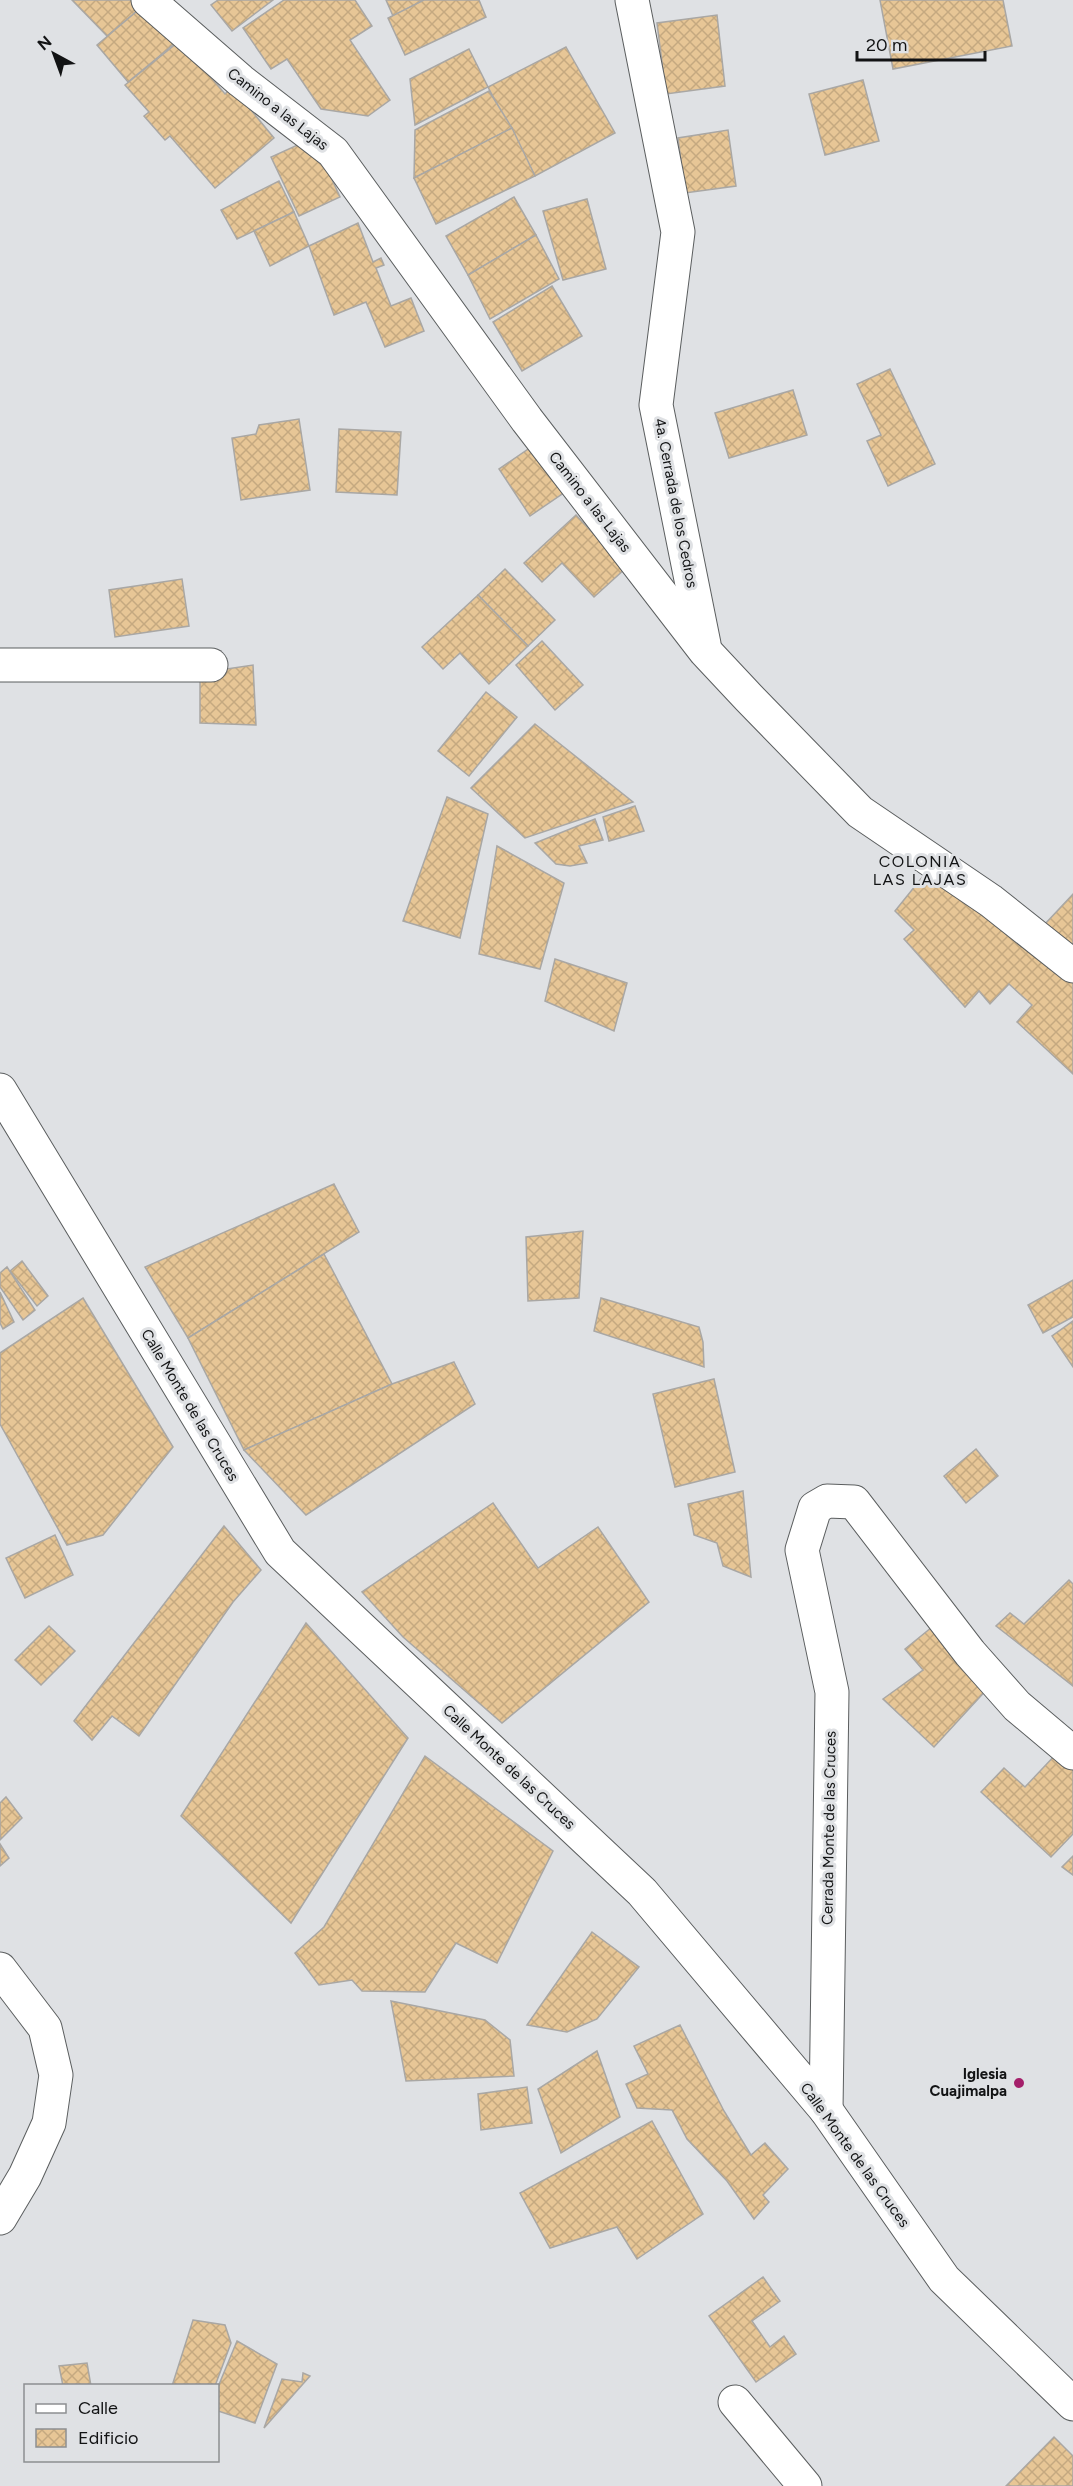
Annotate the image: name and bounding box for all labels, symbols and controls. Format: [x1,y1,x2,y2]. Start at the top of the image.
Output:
north arrow [24,24,84,84]
scale bar [857,24,984,62]
text: N [34,32,55,54]
text: 20 m [866,34,907,56]
street label: Camino a las Lajas [224,64,332,154]
street label: 4a. Cerrada de los Cedros [651,417,701,589]
street label: Camino a las Lajas [545,448,635,556]
district label: COLONIA LAS LAJAS [873,852,967,889]
street label: Calle Monte de las Cruces [137,1326,243,1484]
street label: Calle Monte de las Cruces [439,1701,579,1833]
street label: Cerrada Monte de las Cruces [818,1731,840,1925]
place label: Iglesia Cuajimalpa [930,2065,1007,2100]
marker: Iglesia Cuajimalpa [1012,2076,1026,2090]
street label: Calle Monte de las Cruces [797,2079,913,2231]
legend [24,2384,219,2462]
text: Calle [78,2397,118,2419]
text: Edificio [78,2427,139,2449]

